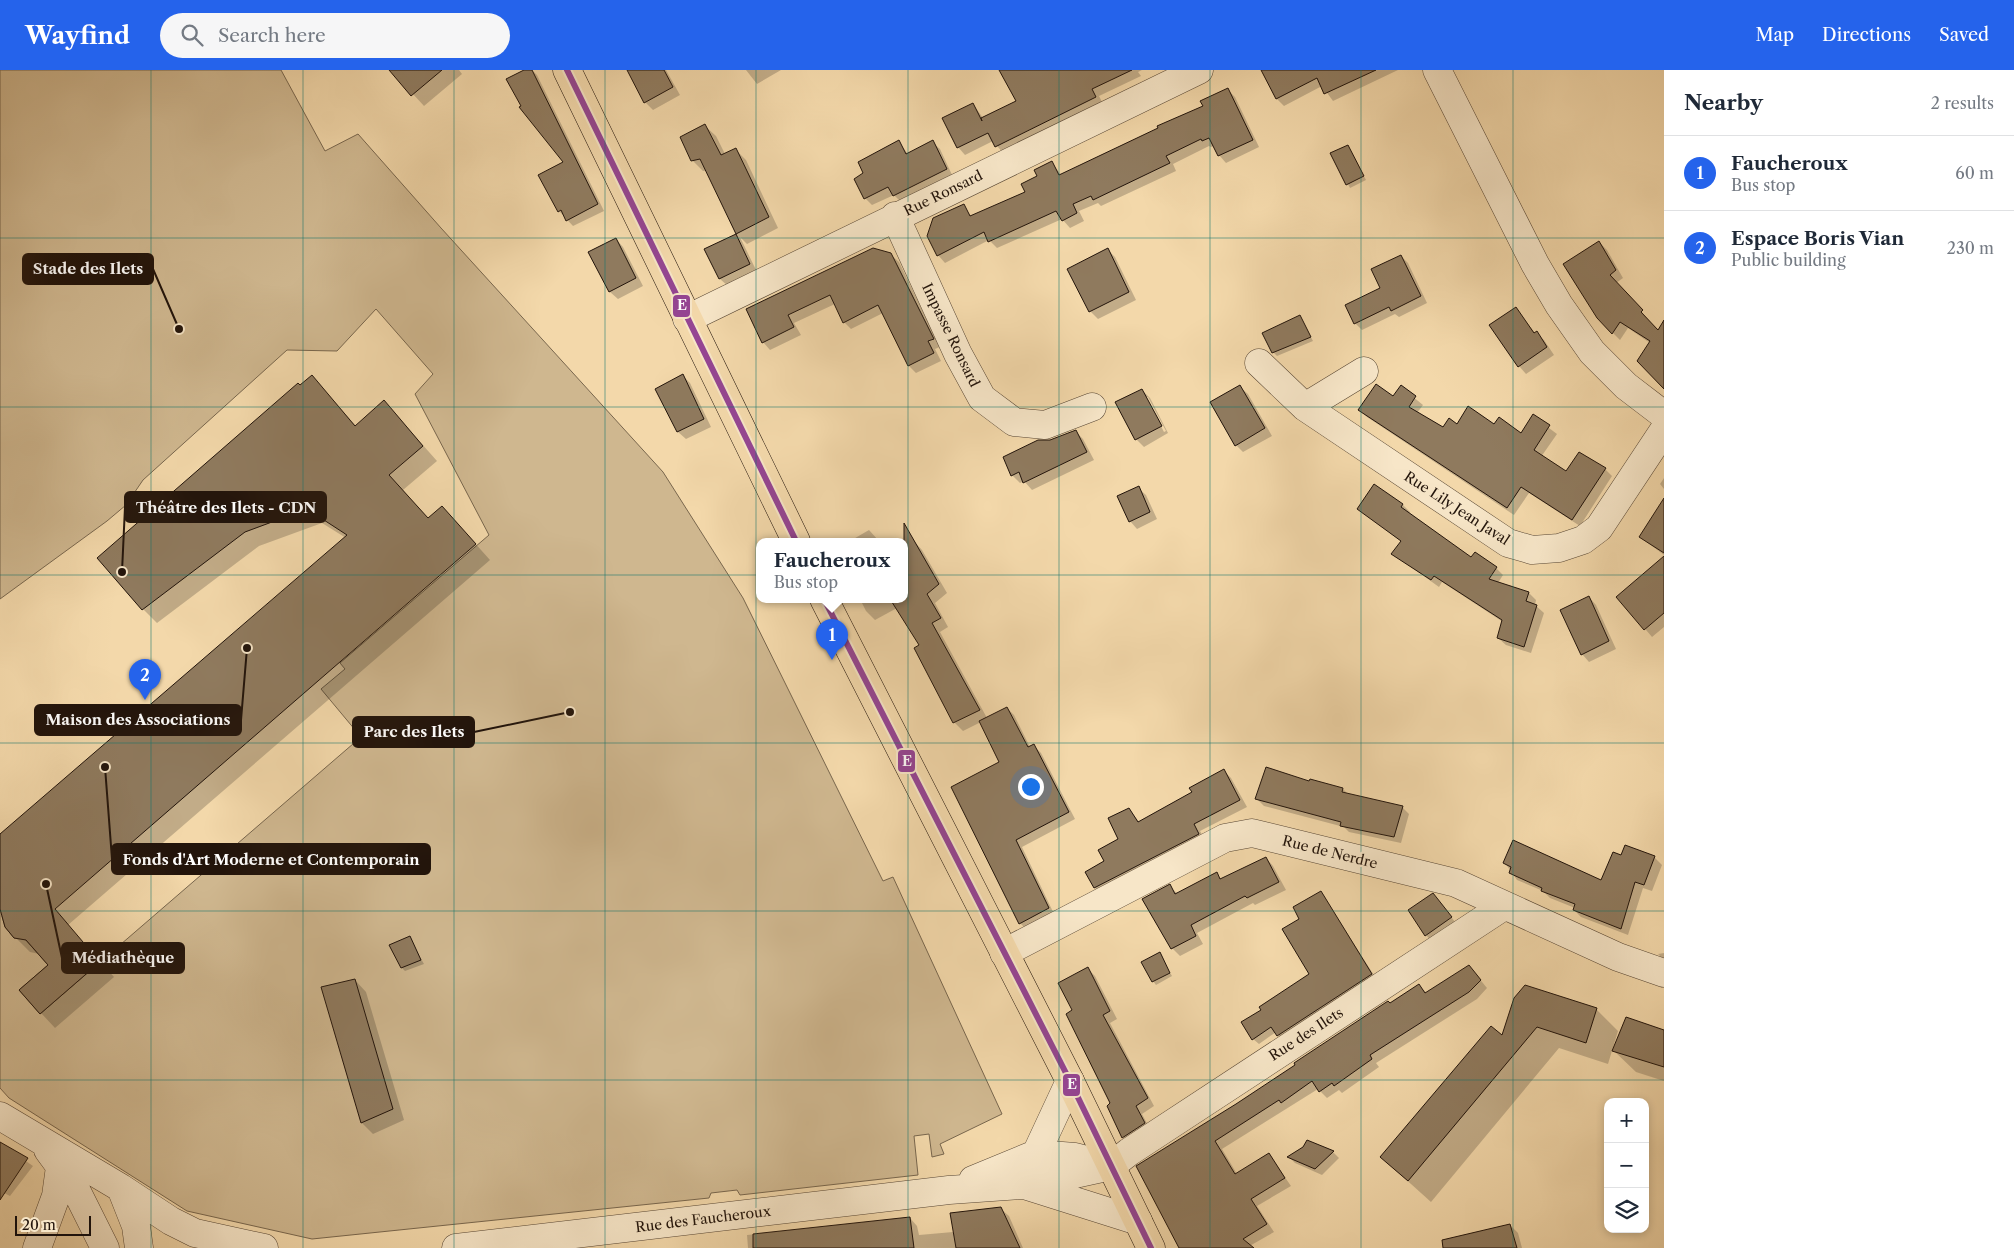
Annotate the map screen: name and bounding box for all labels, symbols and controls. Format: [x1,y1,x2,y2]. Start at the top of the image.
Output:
search box [160,13,510,58]
text: Wayfind [25,21,130,50]
icon: search [178,21,206,49]
text: Search here [218,24,326,47]
text: Map [1755,24,1794,46]
text: Directions [1822,24,1911,46]
text: Saved [1939,24,1989,46]
text: Nearby [1684,90,1763,115]
text: 2 results [1931,93,1994,113]
text: Faucheroux [1731,152,1848,175]
text: 1 [1696,163,1704,183]
text: 60 m [1955,163,1994,183]
street label: Rue Ronsard [901,166,986,220]
text: Bus stop [1731,175,1795,195]
text: Espace Boris Vian [1731,227,1904,250]
text: 2 [1695,238,1705,258]
text: 230 m [1947,238,1994,258]
text: Public building [1731,250,1846,270]
callout: Stade des Ilets [23,254,153,284]
text: Stade des Ilets [33,259,143,278]
street label: Impasse Ronsard [918,280,984,390]
line badge: E [672,294,691,318]
text: E [677,296,687,314]
street label: Rue Lily Jean Javal [1401,467,1513,549]
callout: Théâtre des Ilets - CDN [125,492,326,522]
text: Théâtre des Ilets - CDN [136,498,316,517]
popup [756,538,908,603]
text: Faucheroux [774,549,890,572]
text: Bus stop [774,572,838,592]
pin: 1 [816,619,848,660]
pin: 2 [129,659,161,700]
callout: Maison des Associations [35,705,241,735]
text: Maison des Associations [46,710,231,729]
callout: Parc des Ilets [353,717,474,747]
text: Parc des Ilets [363,722,465,741]
line badge: E [897,749,916,773]
text: E [902,752,912,770]
your location [1018,774,1044,800]
street label: Rue de Nerdre [1281,831,1380,873]
callout: Fonds d'Art Moderne et Contemporain [112,844,430,874]
text: Fonds d'Art Moderne et Contemporain [122,850,420,869]
callout: Médiathèque [62,943,184,973]
text: Médiathèque [72,948,174,967]
street label: Rue des Ilets [1265,1003,1347,1065]
line badge: E [1062,1073,1081,1097]
text: E [1067,1075,1077,1093]
map controls [1604,1098,1649,1233]
button: + [1604,1098,1649,1143]
button: − [1604,1143,1649,1188]
button: layers [1604,1188,1649,1233]
street label: Rue des Faucheroux [634,1202,773,1236]
scale bar [15,1213,91,1236]
text: 20 m [22,1216,56,1234]

